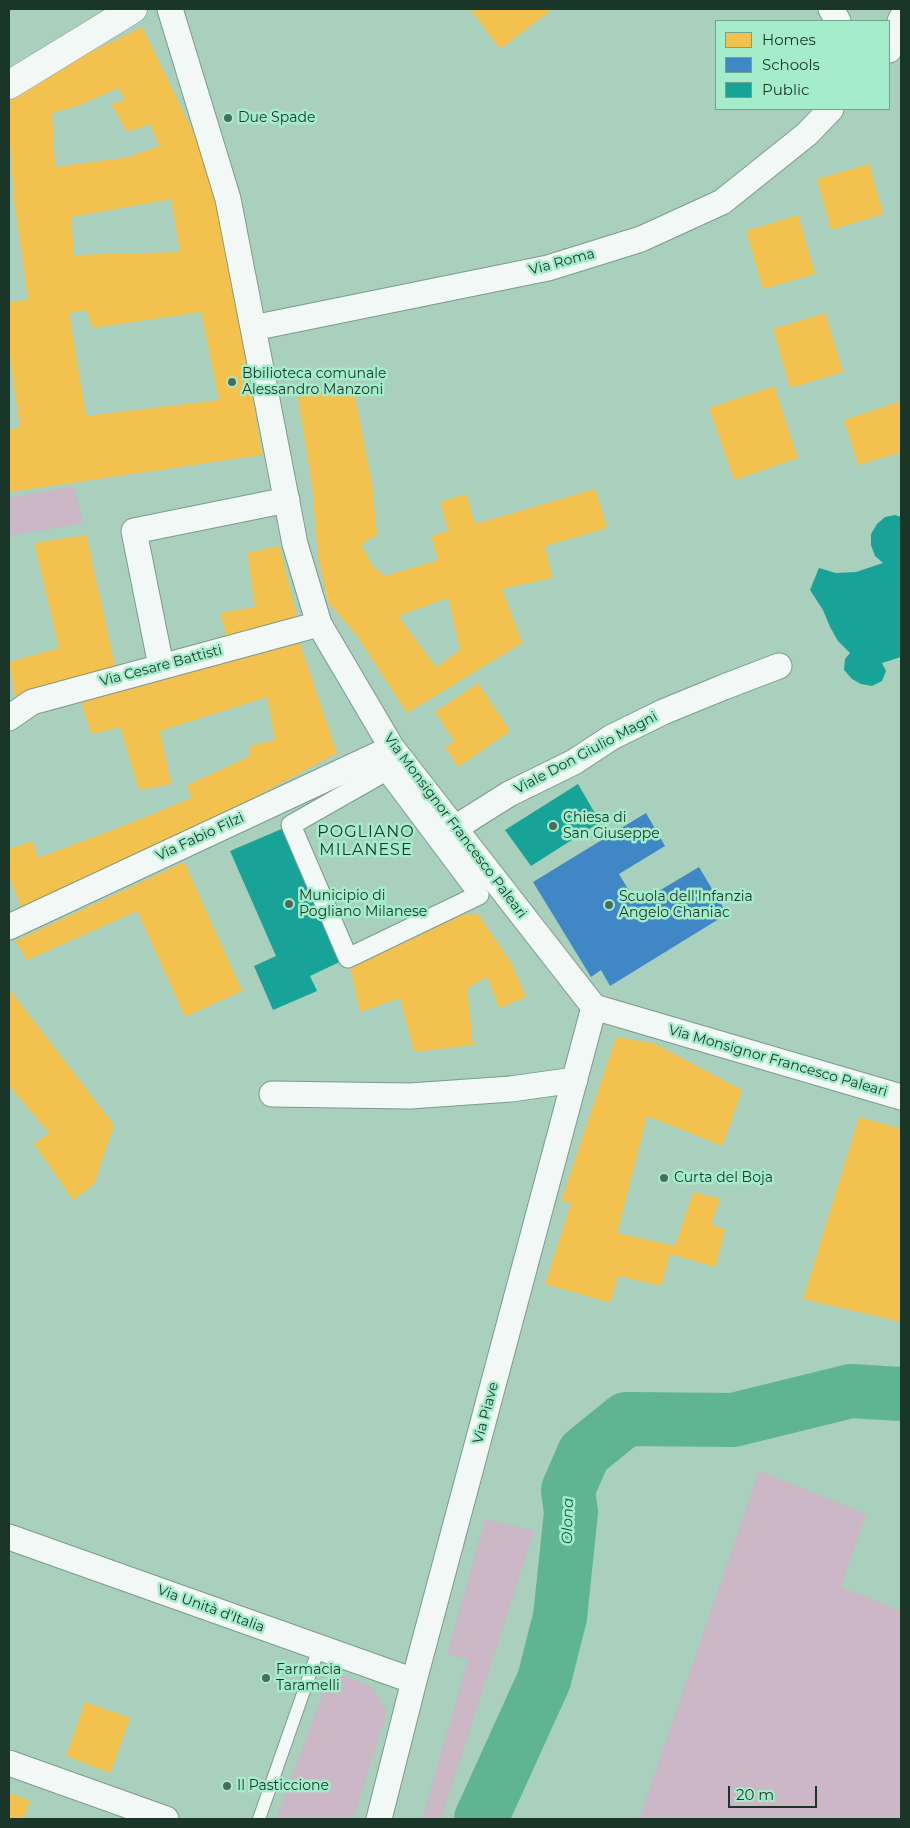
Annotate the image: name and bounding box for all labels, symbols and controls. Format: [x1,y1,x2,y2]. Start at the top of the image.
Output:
legend [715,20,890,110]
text: Homes [762,30,816,49]
text: Schools [762,55,820,74]
text: Public [762,80,810,99]
place label: Due Spade [238,110,315,126]
marker: Due Spade [222,112,234,124]
street label: Via Roma [527,245,597,279]
place label: Bbilioteca comunale Alessandro Manzoni [242,366,387,398]
marker: Bbilioteca comunale Alessandro Manzoni [226,376,238,388]
street label: Via Cesare Battisti [98,642,224,690]
street label: Viale Don Giulio Magni [512,708,660,798]
street label: Via Monsignor Francesco Paleari [380,730,530,922]
street label: Via Fabio Filzi [153,809,247,865]
place label: Chiesa di San Giuseppe [563,810,660,842]
marker: Chiesa di San Giuseppe [547,820,559,832]
district label: POGLIANO MILANESE [316,822,416,860]
place label: Municipio di Pogliano Milanese [299,888,427,920]
place label: Scuola dell'Infanzia Angelo Chaniac [619,889,753,922]
marker: Municipio di Pogliano Milanese [283,898,295,910]
marker: Scuola dell'Infanzia Angelo Chaniac [603,899,615,911]
street label: Via Monsignor Francesco Paleari [667,1022,889,1100]
place label: Curta del Boja [674,1170,773,1186]
marker: Curta del Boja [658,1172,670,1184]
street label: Via Piave [470,1380,502,1446]
water label: Olona [559,1498,577,1544]
street label: Via Unità d'Italia [155,1582,267,1636]
place label: Farmacia Taramelli [276,1662,341,1694]
marker: Farmacia Taramelli [260,1672,272,1684]
scale bar [730,1776,819,1808]
place label: Il Pasticcione [237,1778,329,1794]
marker: Il Pasticcione [221,1780,233,1792]
text: 20 m [736,1785,774,1804]

